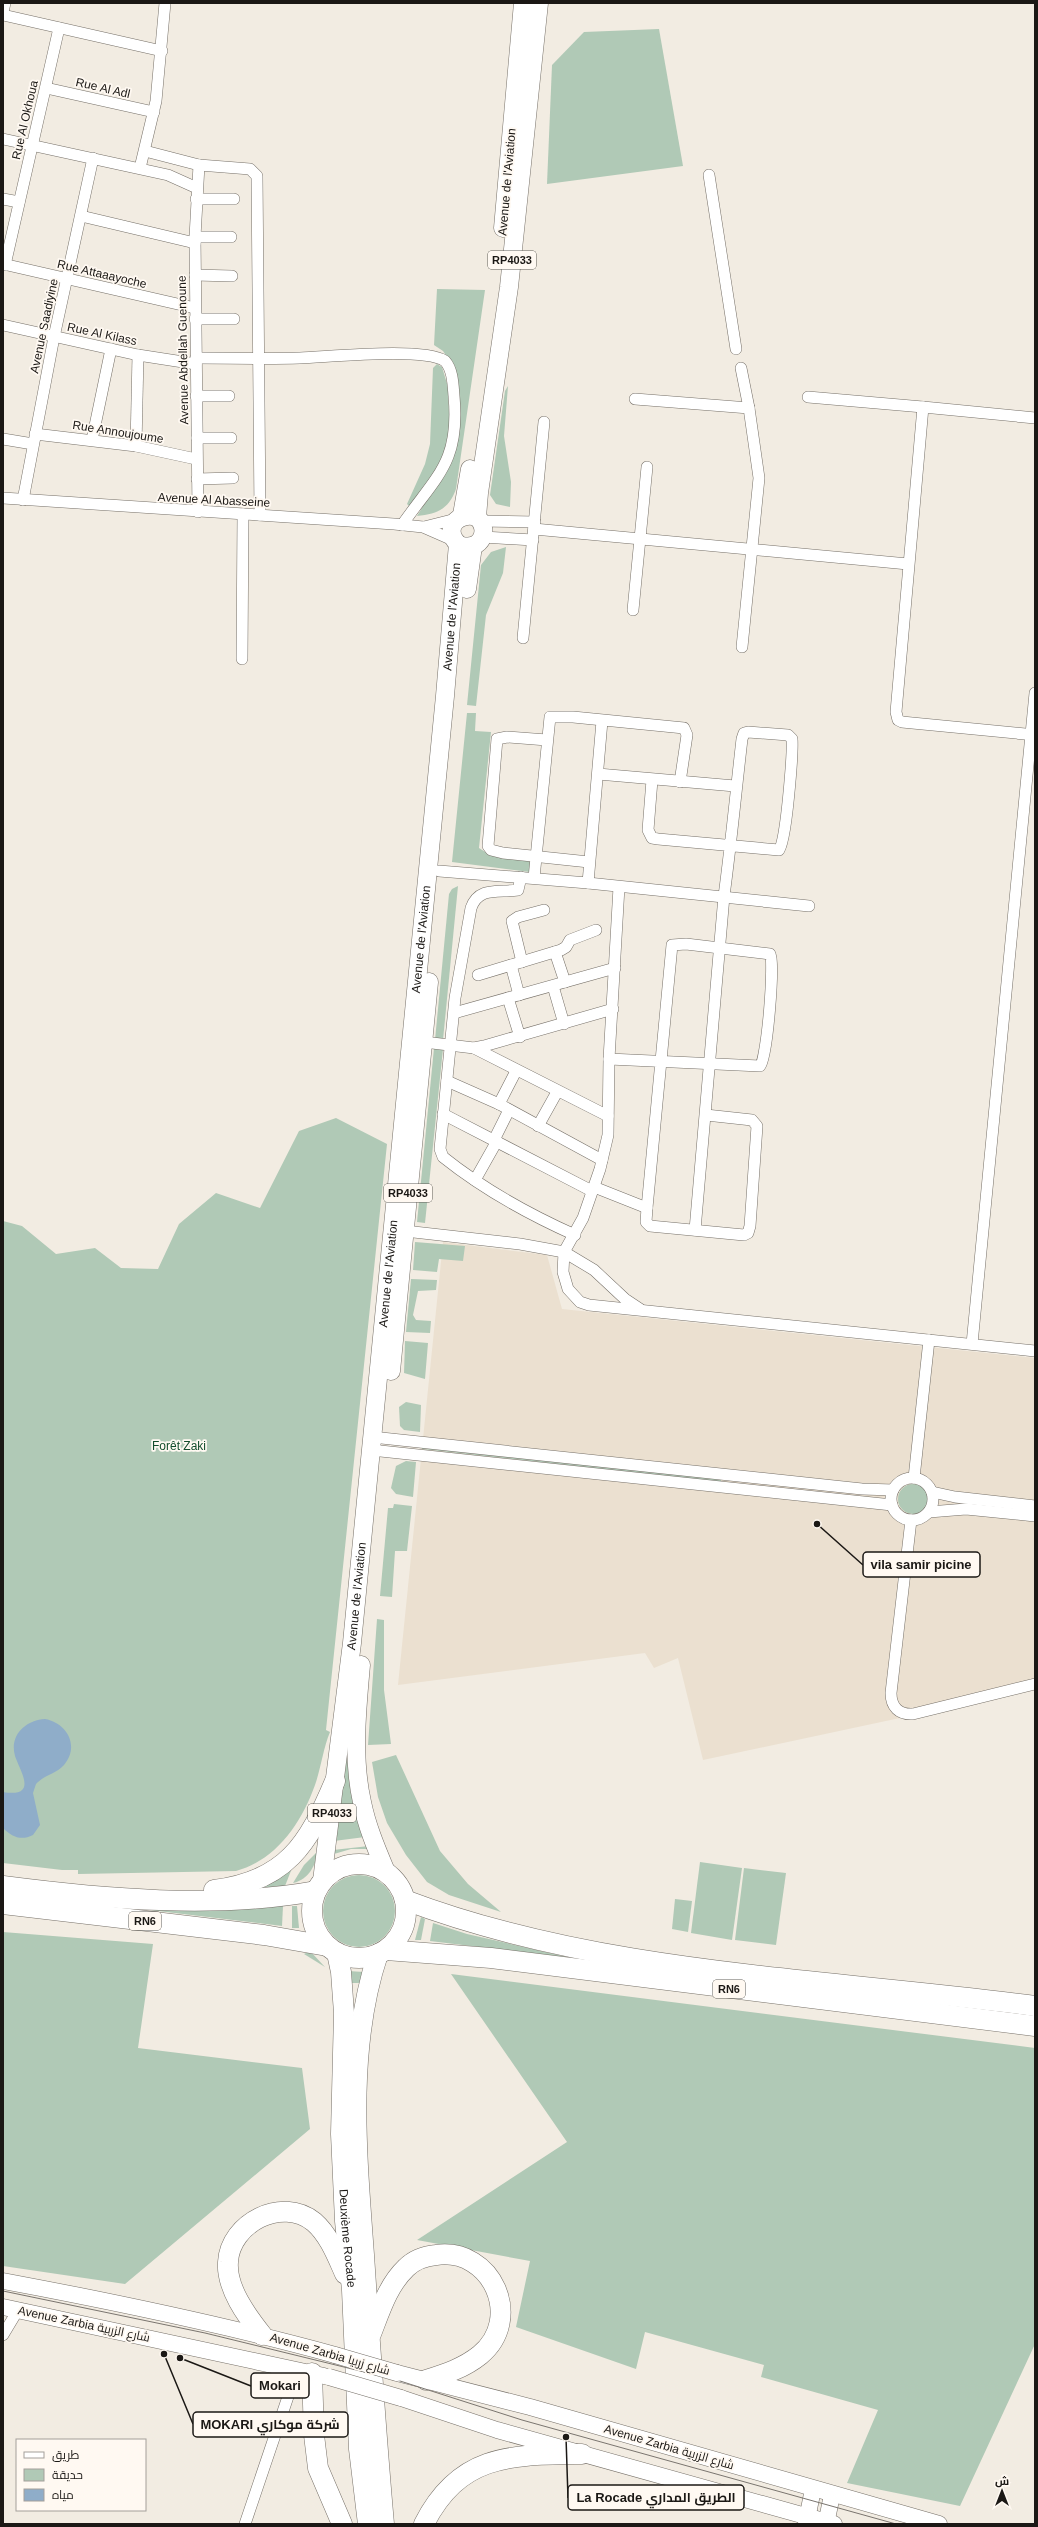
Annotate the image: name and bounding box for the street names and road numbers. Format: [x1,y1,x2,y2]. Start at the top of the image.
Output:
street label: Rue Al Adl [74,75,132,101]
street label: Rue Al Okhoua [9,79,41,161]
street label: Avenue de l'Aviation [495,128,519,236]
road number: RP4033 [488,251,536,269]
street label: Rue Attaaayoche [56,257,148,291]
street label: Avenue Abdellah Guenoune [175,275,191,425]
street label: Avenue Saadiyine [27,277,61,375]
street label: Rue Al Kilass [66,320,138,348]
street label: Rue Annoujoume [71,418,165,446]
street label: Avenue Al Abasseine [157,490,271,510]
street label: Avenue de l'Aviation [440,562,463,671]
street label: Avenue de l'Aviation [409,885,433,994]
road number: RP4033 [384,1184,432,1202]
street label: Avenue de l'Aviation [376,1219,401,1328]
street label: Avenue de l'Aviation [344,1542,369,1651]
road number: RP4033 [308,1804,356,1822]
road number: RN6 [129,1912,161,1930]
road number: RN6 [713,1980,745,1998]
street label: Deuxième Rocade [337,2189,359,2288]
street label: Avenue Zarbia شارع الزربية [16,2303,151,2346]
street label: Avenue Zarbia شارع زربيا [268,2330,392,2379]
street label: Avenue Zarbia شارع الزربية [602,2422,736,2473]

